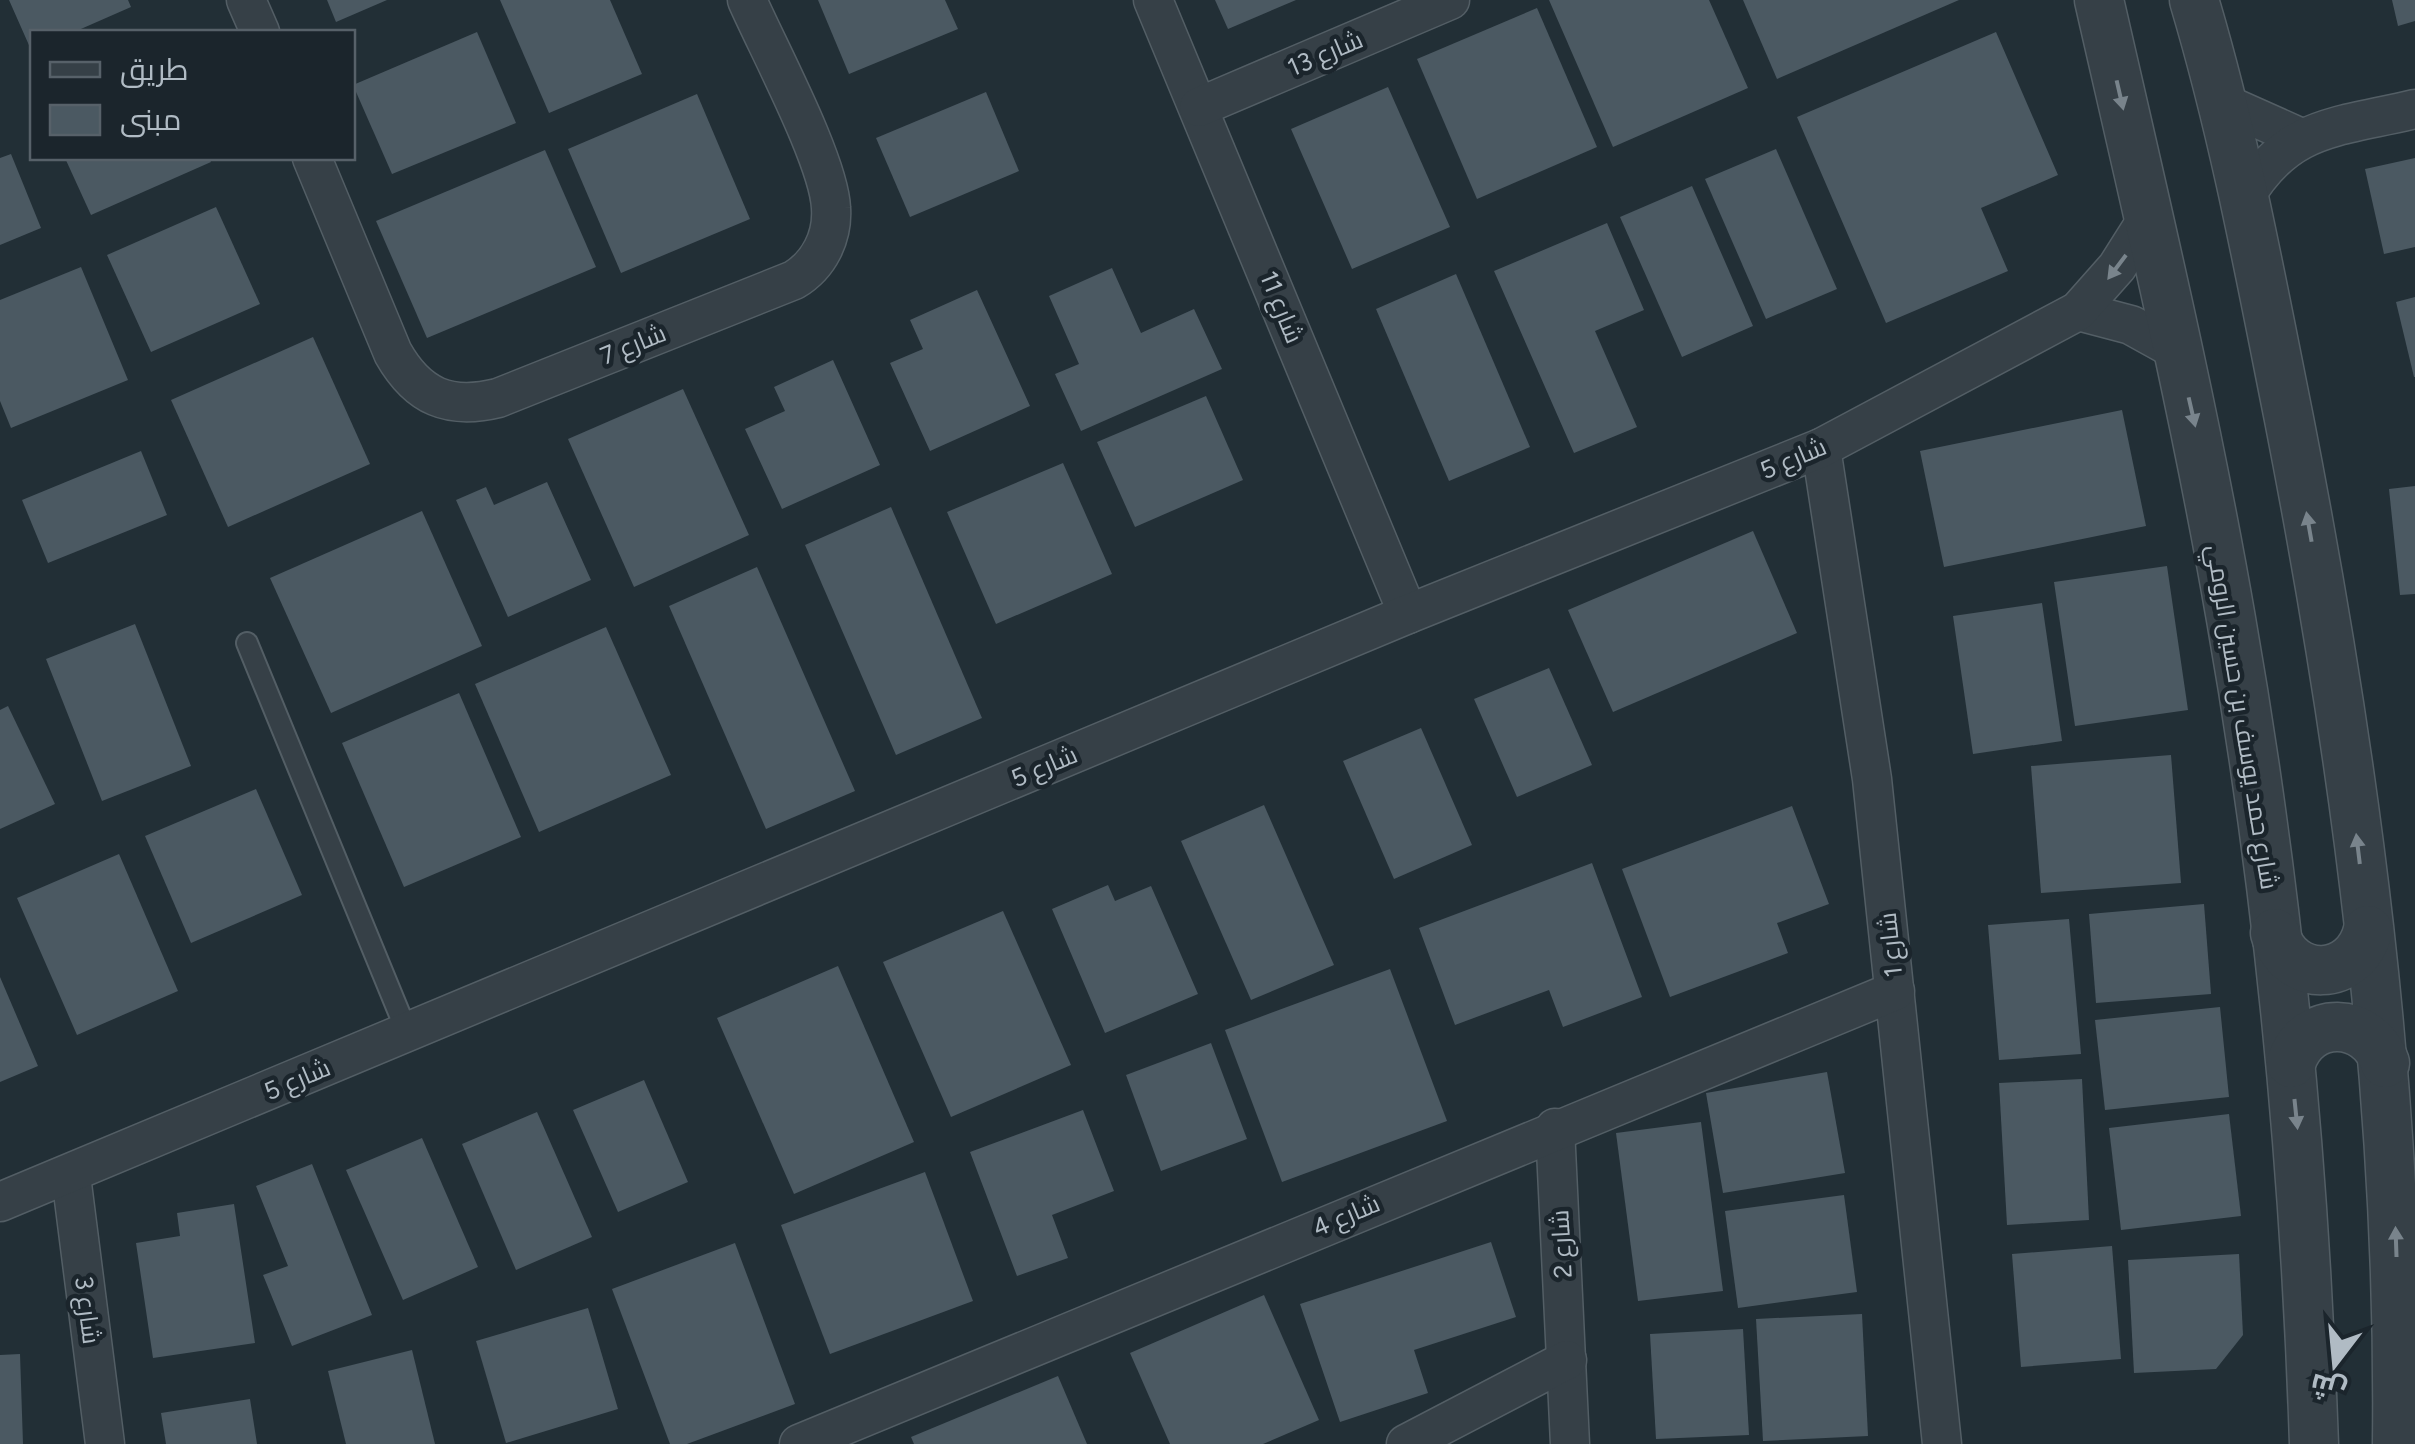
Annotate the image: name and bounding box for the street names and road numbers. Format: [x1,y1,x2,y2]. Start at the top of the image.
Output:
street label: شارع 13 [1283,24,1368,84]
street label: شارع 11 [1252,266,1310,348]
street label: شارع 7 [596,317,671,373]
street label: شارع 5 [1755,431,1831,487]
street label: شارع حمد يوسف بن حسين الرومي [2196,542,2285,892]
street label: شارع 5 [1006,739,1082,795]
street label: شارع 1 [1872,911,1910,979]
street label: شارع 5 [259,1052,335,1108]
street label: شارع 4 [1308,1187,1385,1244]
street label: شارع 2 [1544,1209,1580,1279]
street label: شارع 3 [67,1274,107,1346]

